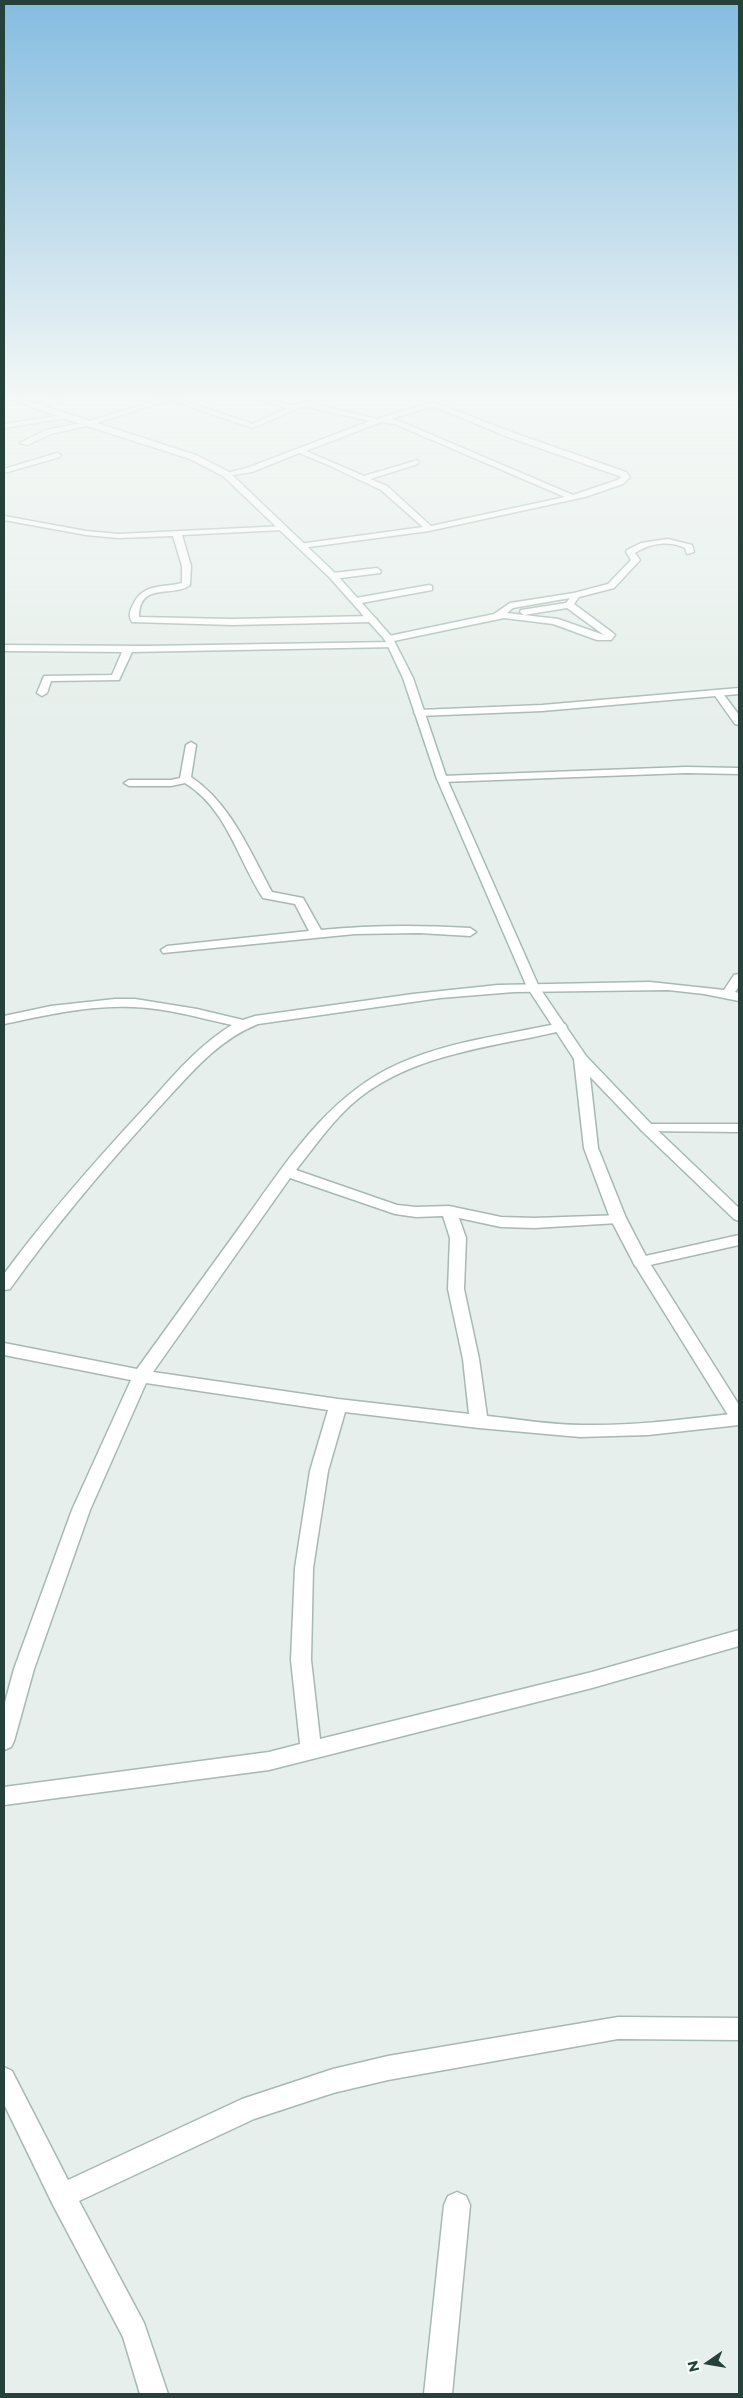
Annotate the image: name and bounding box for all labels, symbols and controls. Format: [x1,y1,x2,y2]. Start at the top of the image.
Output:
north arrow [683,2338,733,2388]
text: N [683,2359,703,2374]

